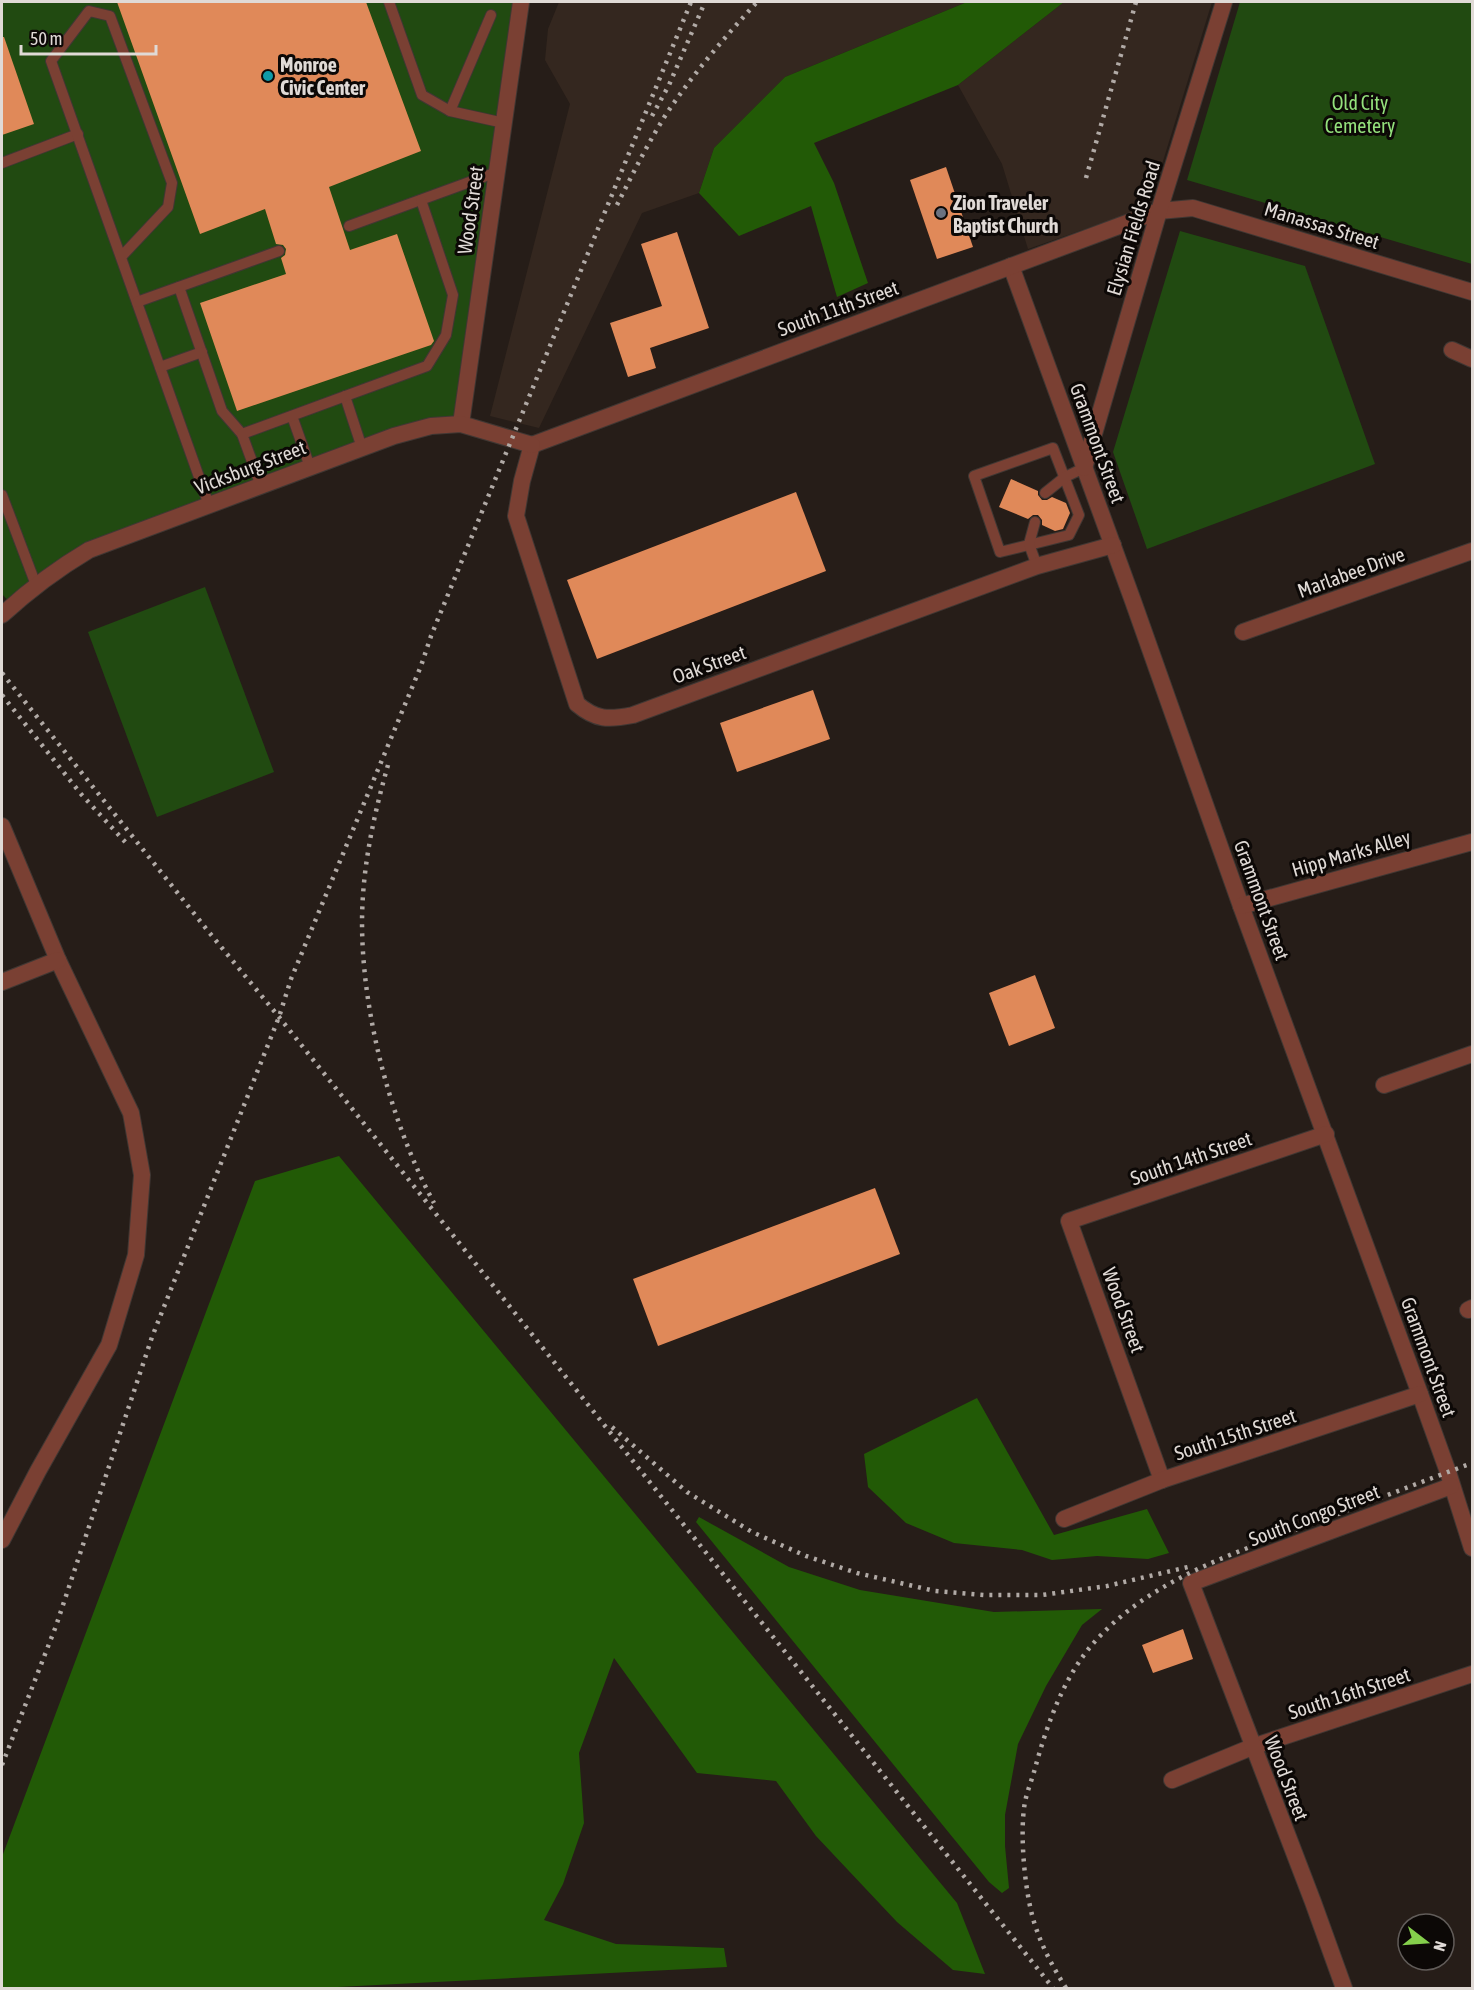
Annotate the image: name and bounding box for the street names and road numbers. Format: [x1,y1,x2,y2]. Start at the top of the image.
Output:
street label: Elysian Fields Road [1102,158,1164,298]
street label: Wood Street [452,164,488,256]
street label: Manassas Street [1262,197,1382,253]
street label: South 11th Street [775,275,902,340]
street label: Grammont Street [1066,380,1130,506]
street label: Vicksburg Street [191,435,309,499]
street label: Marlabee Drive [1294,542,1408,602]
street label: Oak Street [669,640,749,688]
street label: Hipp Marks Alley [1289,825,1413,881]
street label: Grammont Street [1230,837,1294,963]
street label: South 14th Street [1127,1126,1255,1189]
street label: Wood Street [1098,1264,1150,1356]
street label: Grammont Street [1397,1294,1461,1420]
street label: South 15th Street [1171,1403,1299,1464]
street label: South Congo Street [1245,1479,1383,1550]
street label: South 16th Street [1285,1662,1413,1723]
street label: Wood Street [1260,1732,1314,1824]

